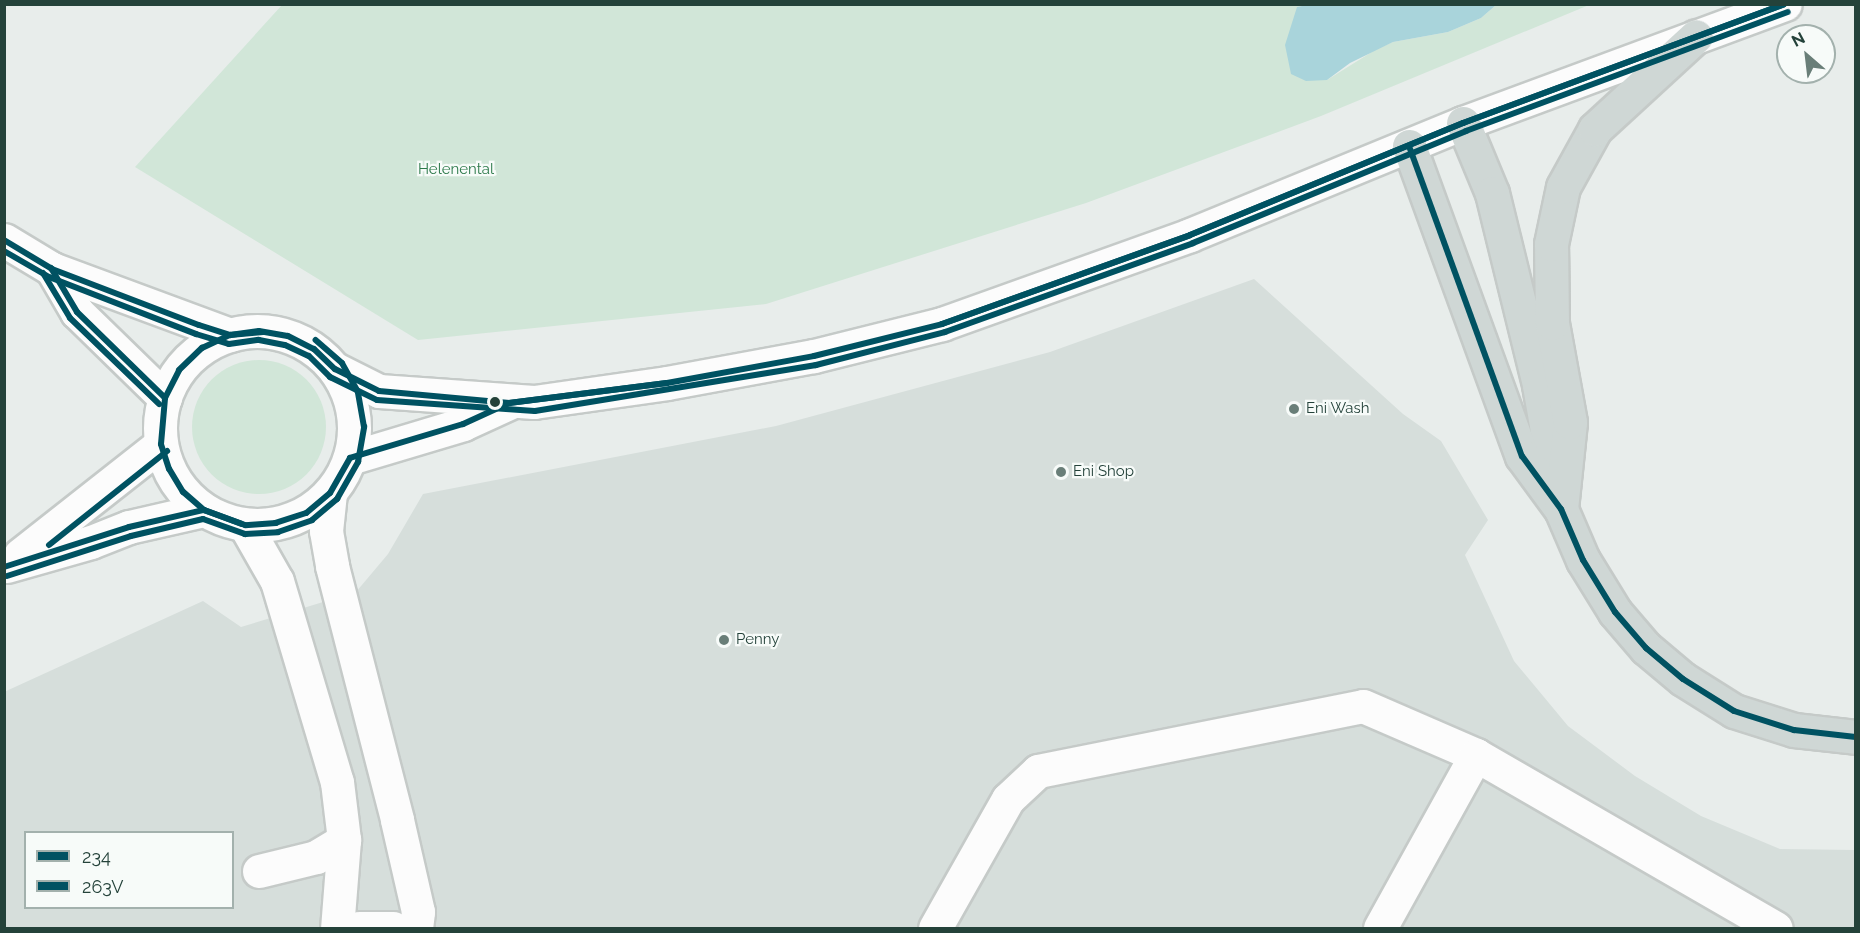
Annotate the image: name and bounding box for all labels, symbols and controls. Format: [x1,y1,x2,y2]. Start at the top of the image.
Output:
north arrow [1776,24,1836,84]
text: N [1788,28,1808,51]
park label: Helenental [418,161,494,179]
unlabelled marker [489,396,501,408]
place label: Eni Wash [1306,400,1370,418]
marker: Eni Wash [1287,402,1301,416]
place label: Eni Shop [1073,463,1134,481]
marker: Eni Shop [1054,465,1068,479]
place label: Penny [736,631,779,649]
marker: Penny [717,633,731,647]
legend [24,831,234,909]
text: 234 [82,846,111,867]
text: 263V [82,876,123,897]

